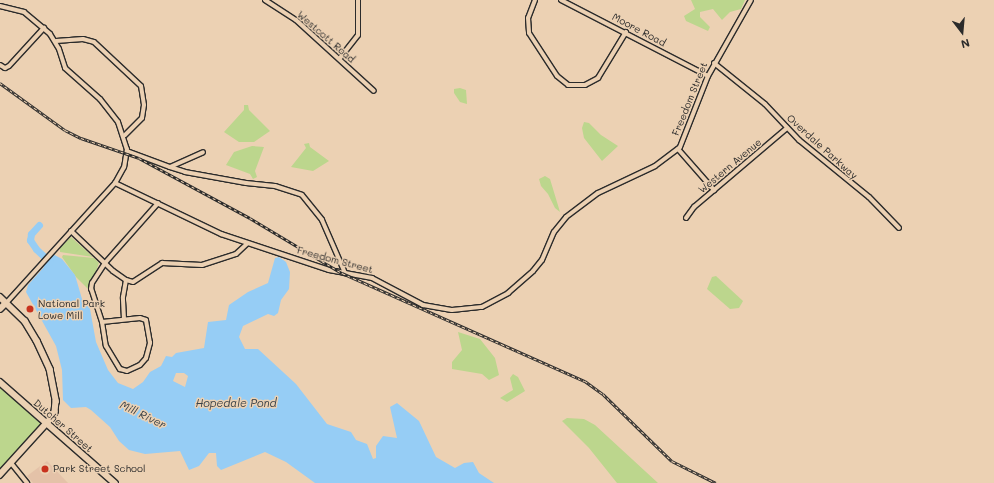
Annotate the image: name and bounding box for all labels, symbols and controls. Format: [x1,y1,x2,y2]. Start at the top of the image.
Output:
street label: Westcott Road [295,9,357,65]
street label: Moore Road [610,11,668,49]
north arrow [942,12,982,52]
text: N [959,36,972,52]
street label: Freedom Street [670,60,710,138]
street label: Overdale Parkway [784,112,860,182]
street label: Western Avenue [696,136,764,196]
street label: Freedom Street [296,244,374,276]
place label: National Park Lowe Mill [38,297,105,320]
marker: National Park Lowe Mill [25,304,35,314]
water label: Hopedale Pond [195,396,277,410]
street label: Dutcher Street [31,397,95,455]
water label: Mill River [118,398,168,432]
place label: Park Street School [53,463,145,475]
marker: Park Street School [40,464,50,474]

